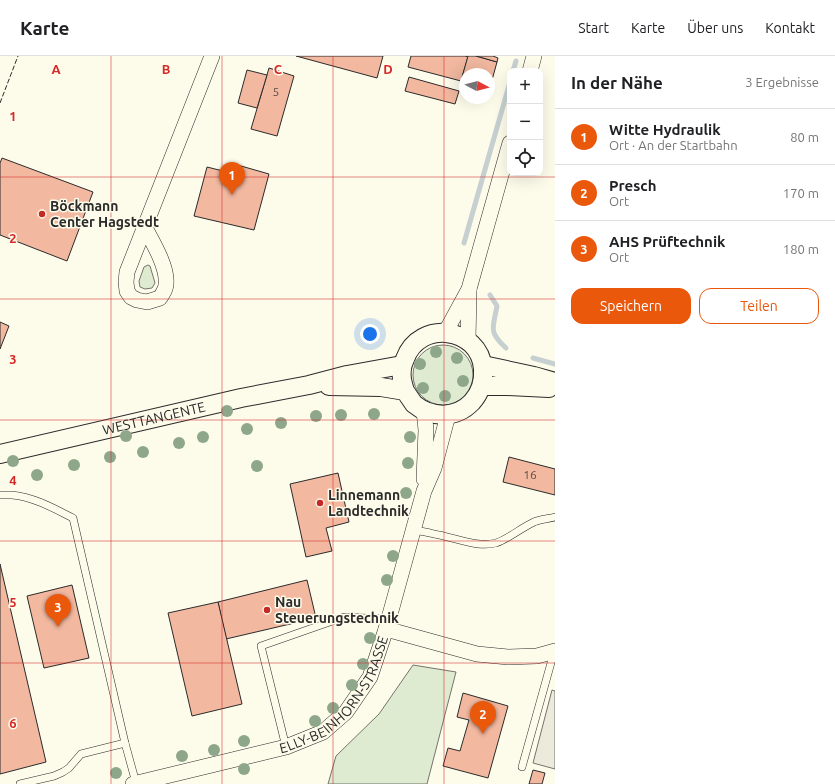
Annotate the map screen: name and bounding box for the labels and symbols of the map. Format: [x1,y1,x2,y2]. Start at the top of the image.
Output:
text: A [51,62,61,76]
text: B [162,62,171,76]
text: C [274,62,283,76]
text: D [383,62,393,76]
north arrow [459,68,495,104]
house number: 5 [273,85,279,98]
text: 1 [9,109,17,123]
pin: 1 [219,162,245,195]
place label: Böckmann Center Hagstedt [50,198,159,230]
marker: Böckmann Center Hagstedt [37,209,47,219]
text: 2 [9,231,17,245]
your location [360,324,380,344]
text: 3 [9,352,17,366]
street label: WESTTANGENTE [101,399,207,438]
house number: 16 [523,468,537,481]
text: 4 [9,473,17,487]
place label: Linnemann Landtechnik [328,487,409,519]
marker: Linnemann Landtechnik [315,498,325,508]
pin: 3 [45,594,71,627]
place label: Nau Steuerungstechnik [275,594,399,626]
text: 5 [9,595,17,609]
marker: Nau Steuerungstechnik [262,605,272,615]
street label: ELLY-BEINHORN-STRASSE [278,634,391,756]
pin: 2 [470,701,496,734]
text: 6 [9,716,17,730]

